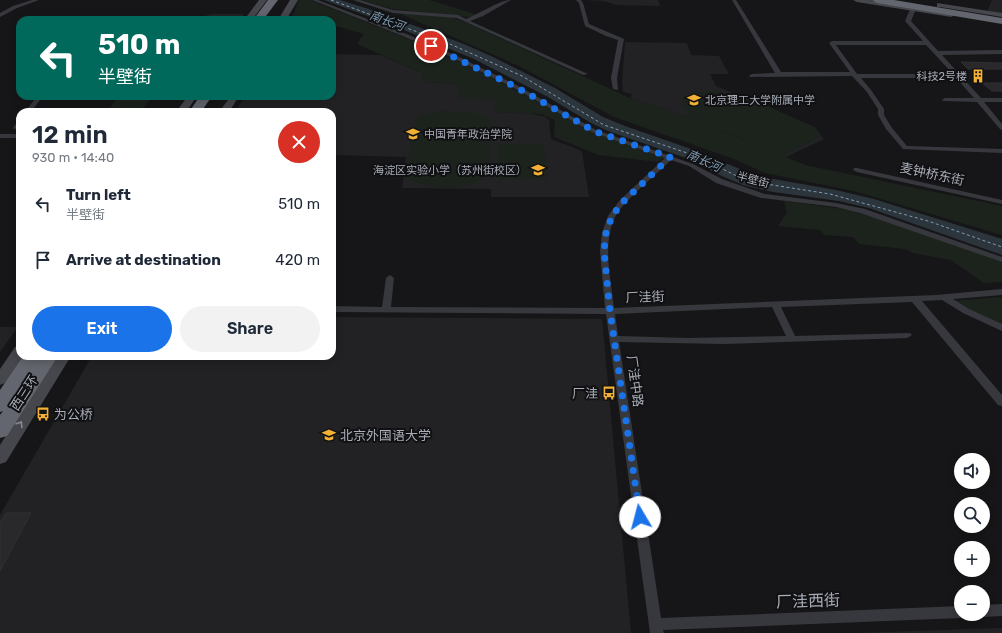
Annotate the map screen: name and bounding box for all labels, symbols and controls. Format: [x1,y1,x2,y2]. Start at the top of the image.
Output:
water label: 南长河 [368,8,408,34]
text: 510 m [98,28,180,61]
pin [414,29,448,63]
icon: left [32,32,84,84]
icon: arrive [420,35,442,57]
text: 半壁街 [98,66,152,88]
building icon: 科技2号楼 [970,68,986,84]
place label: 科技2号楼 [917,70,967,83]
school or university icon: 北京理工大学附属中学 [686,92,702,108]
place label: 北京理工大学附属中学 [705,94,815,107]
text: 12 min [32,121,108,149]
button: close [278,121,320,163]
school or university icon: 中国青年政治学院 [405,126,421,142]
place label: 中国青年政治学院 [424,128,512,141]
water label: 南长河 [685,147,725,176]
text: 930 m · 14:40 [32,150,114,165]
street label: 麦钟桥东街 [899,160,965,188]
school or university icon: 海淀区实验小学（苏州街校区） [530,162,546,178]
place label: 海淀区实验小学（苏州街校区） [373,164,527,177]
street label: 半壁街 [735,169,771,191]
text: Turn left [66,186,131,204]
icon: left [32,193,54,215]
text: 510 m [278,195,320,213]
text: 半壁街 [66,207,105,222]
icon: arrive [32,249,54,271]
text: Arrive at destination [66,251,221,269]
text: 420 m [275,251,320,269]
street label: 厂洼街 [625,289,665,305]
button: Exit [32,306,172,352]
button: Share [180,306,320,352]
street label: 厂洼中路 [624,354,646,408]
street label: 西三环 [7,373,41,413]
bus stop icon: 厂洼 [601,385,617,401]
place label: 厂洼 [572,386,598,401]
bus stop icon: 为公桥 [35,406,51,422]
place label: 为公桥 [54,407,93,422]
one-way arrow [16,421,23,428]
school or university icon: 北京外国语大学 [321,427,337,443]
place label: 北京外国语大学 [340,428,431,443]
map controls [954,453,990,621]
button: sound [954,453,990,489]
position arrow [619,496,661,538]
button: search [954,497,990,533]
button: + [954,541,990,577]
button: − [954,585,990,621]
street label: 厂洼西街 [776,590,840,612]

